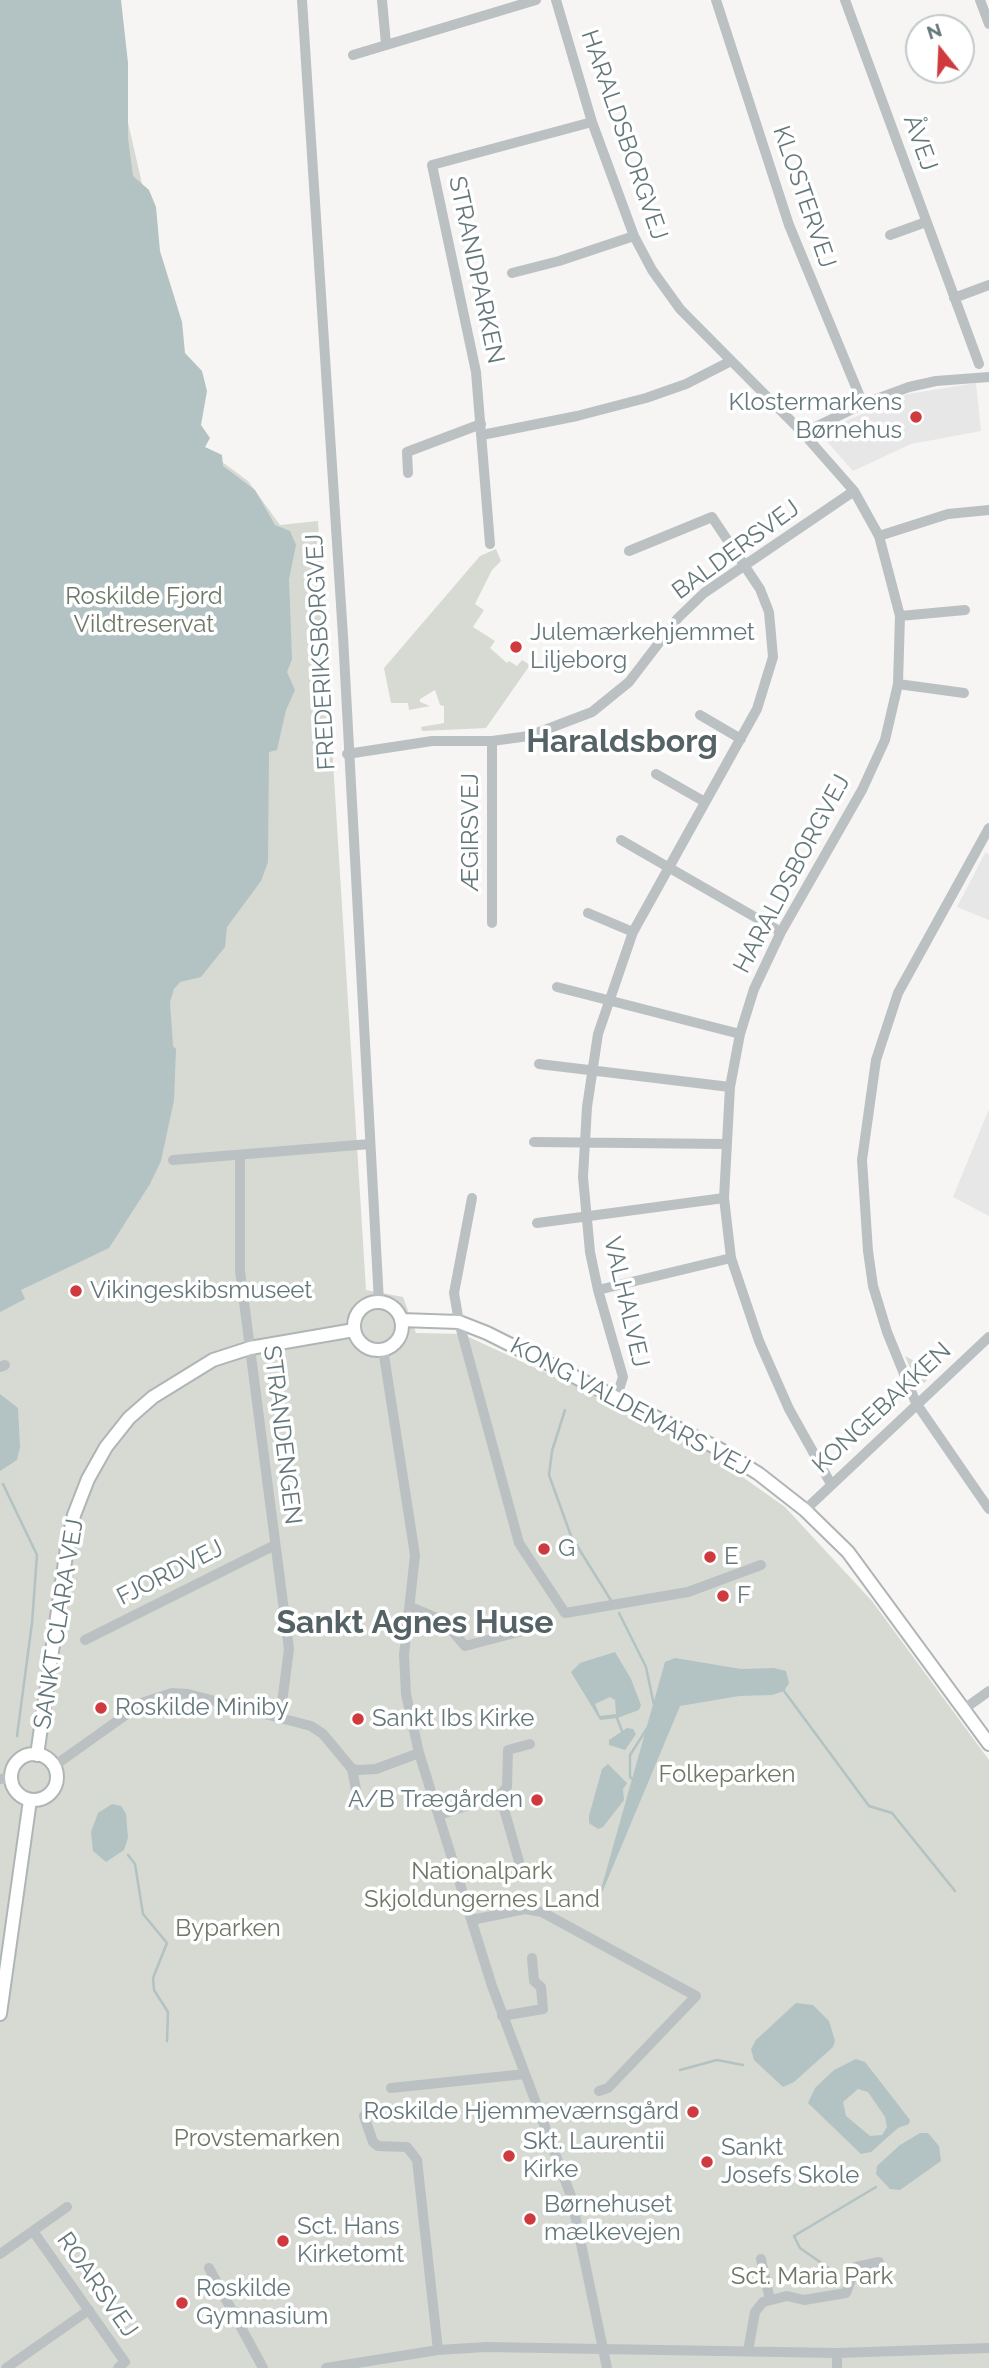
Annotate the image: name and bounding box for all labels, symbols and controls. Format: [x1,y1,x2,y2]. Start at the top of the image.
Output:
north arrow [905,14,975,84]
text: N [924,18,944,44]
street label: HARALDSBORGVEJ [575,26,673,244]
street label: ÅVEJ [897,111,943,175]
street label: KLOSTERVEJ [766,122,842,272]
street label: STRANDPARKEN [442,174,510,366]
place label: Klostermarkens Børnehus [729,389,902,445]
marker: Klostermarkens Børnehus [908,409,924,425]
street label: BALDERSVEJ [667,494,805,606]
street label: FREDERIKSBORGVEJ [300,533,342,771]
park label: Roskilde Fjord Vildtreservat [65,583,223,639]
place label: Julemærkehjemmet Liljeborg [530,619,755,675]
marker: Julemærkehjemmet Liljeborg [508,639,524,655]
district label: Haraldsborg [526,723,718,761]
street label: HARALDSBORGVEJ [728,770,856,978]
street label: ÆGIRSVEJ [457,773,485,891]
street label: VALHALVEJ [597,1234,655,1370]
place label: Vikingeskibsmuseet [90,1277,312,1305]
marker: Vikingeskibsmuseet [68,1283,84,1299]
street label: KONG VALDEMARS VEJ [505,1332,755,1482]
street label: KONGEBAKKEN [807,1337,957,1479]
street label: STRANDENGEN [257,1344,307,1526]
street label: SANKT CLARA VEJ [28,1517,90,1731]
street label: FJORDVEJ [112,1534,228,1612]
place label: G [558,1535,575,1563]
marker: G [536,1541,552,1557]
place label: E [724,1543,739,1571]
marker: E [702,1549,718,1565]
place label: F [737,1582,751,1610]
marker: F [715,1588,731,1604]
district label: Sankt Agnes Huse [277,1604,553,1642]
place label: Roskilde Miniby [115,1694,289,1722]
marker: Roskilde Miniby [93,1700,109,1716]
place label: Sankt Ibs Kirke [372,1705,534,1733]
marker: Sankt Ibs Kirke [350,1711,366,1727]
park label: Folkeparken [659,1761,795,1789]
place label: A/B Trægården [348,1786,523,1814]
marker: A/B Trægården [529,1792,545,1808]
park label: Nationalpark Skjoldungernes Land [364,1858,600,1914]
park label: Byparken [175,1915,281,1943]
place label: Roskilde Hjemmeværnsgård [363,2098,679,2126]
marker: Roskilde Hjemmeværnsgård [685,2104,701,2120]
park label: Provstemarken [174,2125,340,2153]
place label: Skt. Laurentii Kirke [523,2128,665,2184]
place label: Sankt Josefs Skole [721,2134,859,2190]
marker: Skt. Laurentii Kirke [501,2148,517,2164]
marker: Sankt Josefs Skole [699,2154,715,2170]
place label: Børnehuset mælkevejen [544,2191,681,2247]
marker: Børnehuset mælkevejen [522,2211,538,2227]
place label: Sct. Hans Kirketomt [297,2213,404,2269]
street label: ROARSVEJ [50,2227,144,2343]
marker: Sct. Hans Kirketomt [275,2233,291,2249]
park label: Sct. Maria Park [731,2263,893,2291]
place label: Roskilde Gymnasium [196,2275,328,2331]
marker: Roskilde Gymnasium [174,2295,190,2311]

